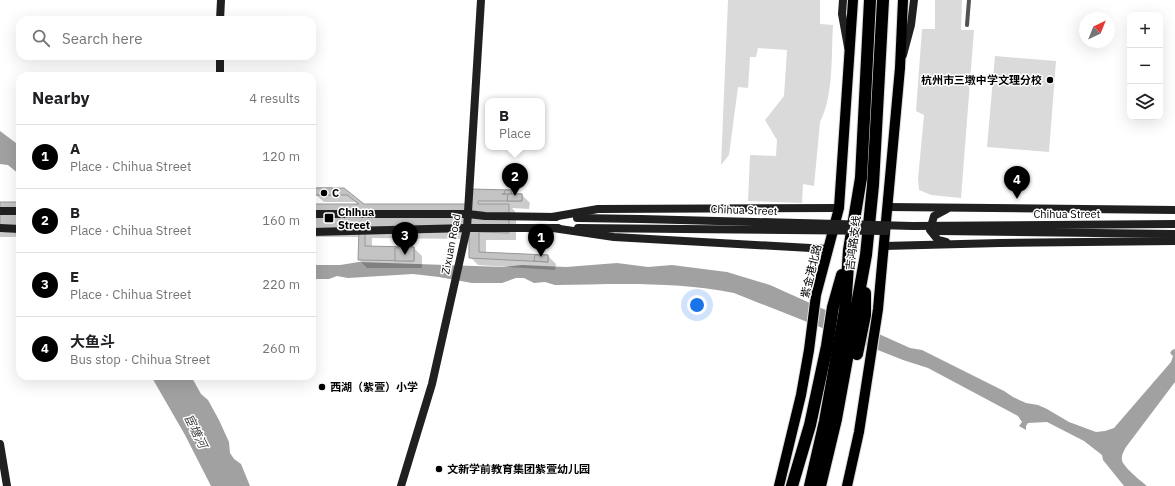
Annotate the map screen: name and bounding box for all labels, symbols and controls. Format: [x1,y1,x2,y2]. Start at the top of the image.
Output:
north arrow [1079,12,1115,48]
map controls [1127,12,1163,120]
button: + [1127,12,1163,48]
search box [16,16,316,60]
icon: search [30,27,52,49]
text: Search here [62,29,142,48]
button: − [1127,48,1163,84]
place label: 杭州市三墩中学文理分校 [921,73,1042,87]
marker: 杭州市三墩中学文理分校 [1045,75,1055,85]
button: layers [1127,84,1163,120]
text: Nearby [32,87,90,109]
text: 4 results [249,90,300,107]
popup [485,98,545,150]
text: B [499,106,509,125]
text: Place [499,125,531,142]
text: A [70,139,80,158]
text: 1 [41,148,49,165]
text: 120 m [262,148,300,165]
text: Place · Chihua Street [70,158,191,175]
pin: 2 [502,163,528,196]
pin: 4 [1004,166,1030,199]
place label: C [332,186,339,200]
marker: C [319,188,329,198]
street label: Chihua Street [710,202,778,218]
text: B [70,203,80,222]
place label: Chihua Street [338,205,374,232]
street label: Chihua Street [1034,207,1101,221]
text: 2 [41,212,49,229]
text: 160 m [262,212,300,229]
marker: Chihua Street [323,212,335,224]
street label: Zixuan Road [438,213,464,275]
street label: 吉鸿路支线 [843,215,863,271]
text: Place · Chihua Street [70,222,191,239]
pin: 3 [392,222,418,255]
pin: 1 [528,224,554,257]
street label: 紫金港北路 [798,243,824,299]
text: E [70,267,79,286]
text: 3 [41,276,49,293]
text: 220 m [262,276,300,293]
text: Place · Chihua Street [70,286,191,303]
your location [687,295,707,315]
text: 大鱼斗 [70,332,115,351]
text: 4 [41,340,49,357]
text: 260 m [262,340,300,357]
text: Bus stop · Chihua Street [70,351,210,368]
place label: 西湖（紫萱）小学 [330,380,418,394]
marker: 西湖（紫萱）小学 [317,382,327,392]
water label: 宦塘河 [181,412,212,452]
place label: 文新学前教育集团紫萱幼儿园 [447,462,590,476]
marker: 文新学前教育集团紫萱幼儿园 [434,464,444,474]

